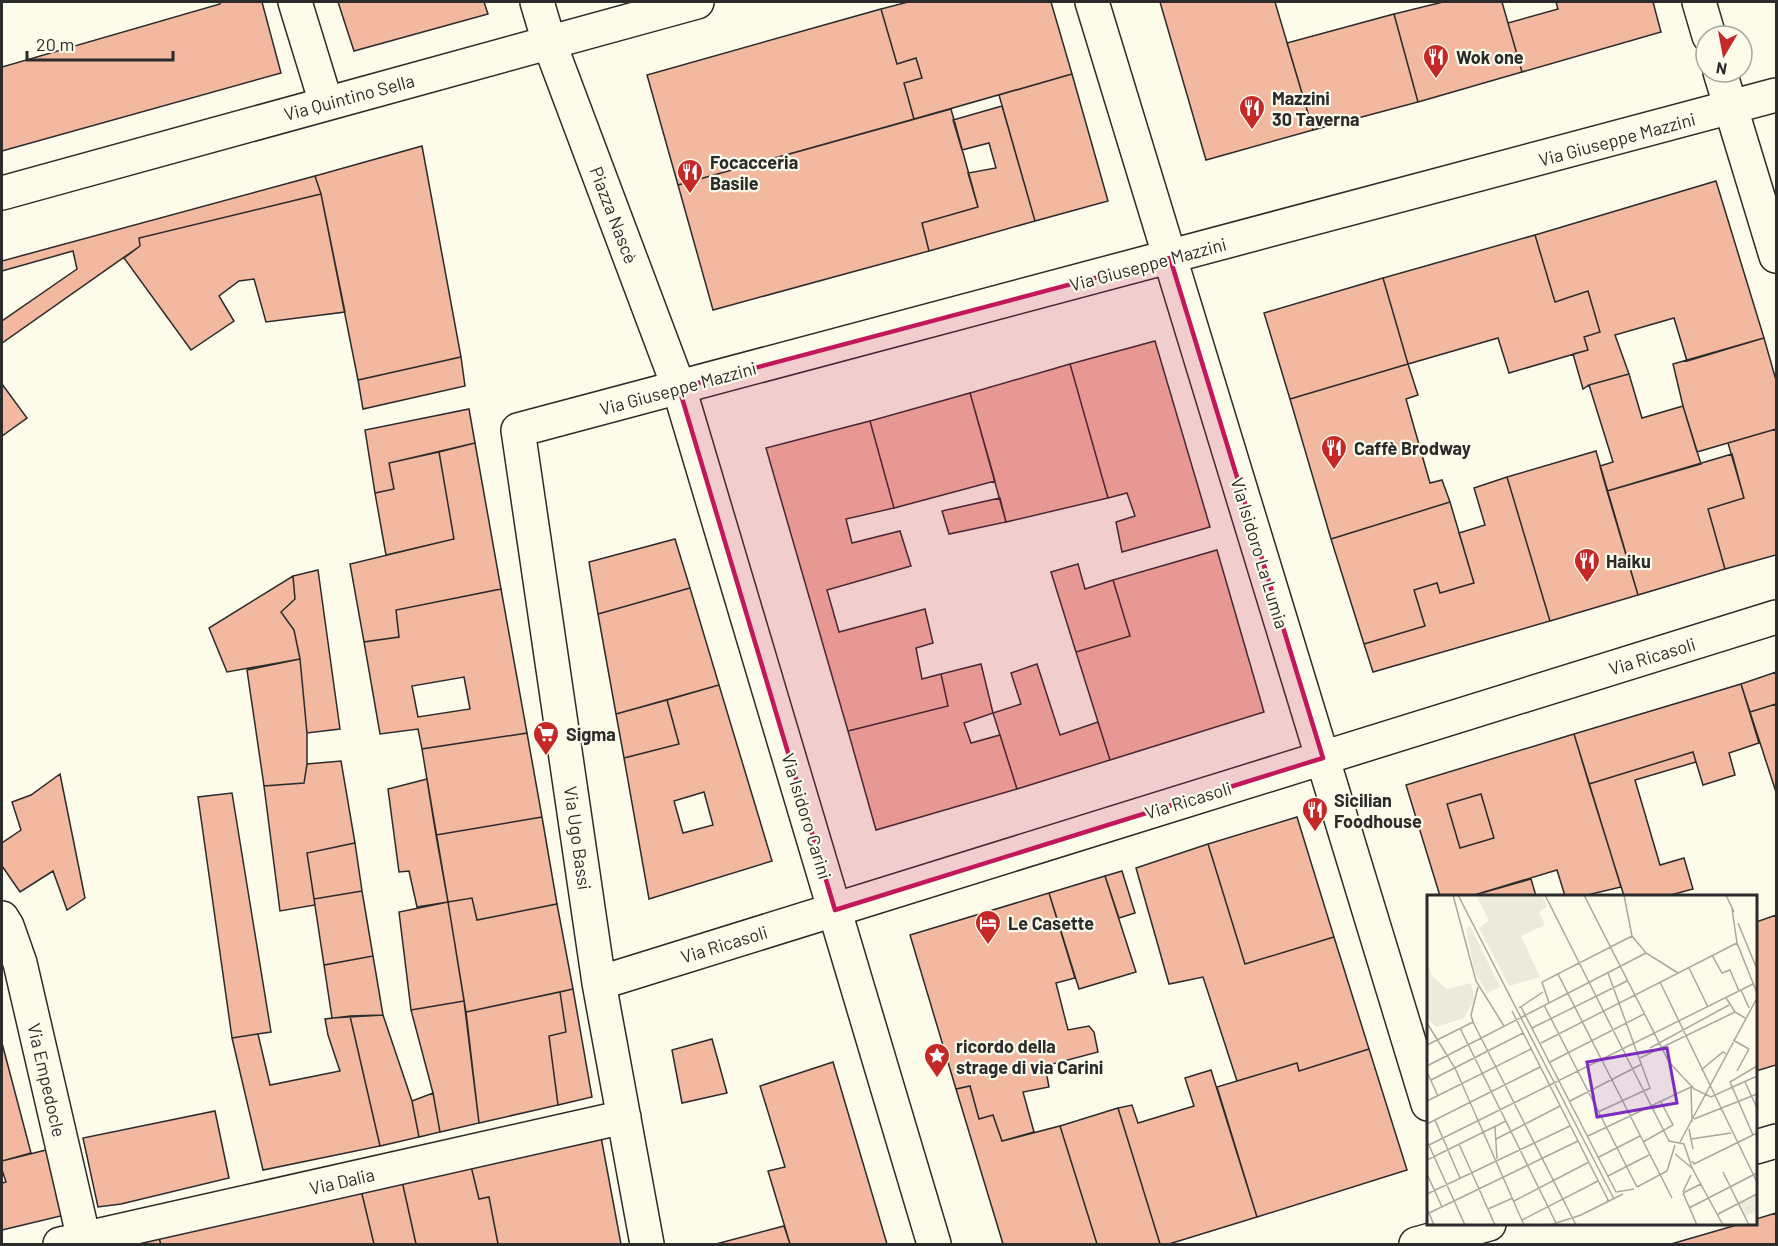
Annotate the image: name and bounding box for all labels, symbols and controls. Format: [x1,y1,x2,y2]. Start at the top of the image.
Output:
scale bar [27,24,172,62]
north arrow [1694,24,1754,84]
text: 20 m [36,33,74,55]
restaurant icon: Wok one [1421,42,1451,80]
place label: Wok one [1456,46,1524,68]
text: N [1714,59,1728,80]
street label: Via Quintino Sella [281,69,417,125]
place label: Mazzini 30 Taverna [1272,87,1360,130]
restaurant icon: Mazzini 30 Taverna [1237,93,1267,131]
street label: Via Giuseppe Mazzini [1536,107,1698,171]
place label: Focacceria Basile [710,151,798,194]
restaurant icon: Focacceria Basile [675,157,705,195]
street label: Piazza Nascè [585,163,643,267]
street label: Via Giuseppe Mazzini [1067,232,1229,296]
street label: Via Giuseppe Mazzini [597,356,759,420]
restaurant icon: Caffè Brodway [1319,433,1349,471]
place label: Caffè Brodway [1354,437,1471,459]
street label: Via Isidoro La Lumia [1227,475,1293,631]
restaurant icon: Haiku [1572,546,1602,584]
place label: Haiku [1606,550,1651,572]
street label: Via Ricasoli [1606,632,1698,680]
supermarket icon: Sigma [531,719,561,757]
place label: Sigma [566,723,616,745]
street label: Via Isidoro Carini [777,750,837,882]
street label: Via Ricasoli [1142,776,1234,824]
street label: Via Ugo Bassi [560,785,596,891]
place label: Sicilian Foodhouse [1334,789,1422,832]
restaurant icon: Sicilian Foodhouse [1300,795,1330,833]
inset map [1427,895,1757,1225]
hotel icon: Le Casette [973,908,1003,946]
place label: Le Casette [1008,912,1094,934]
street label: Via Ricasoli [678,920,770,968]
street label: Via Empedocle [23,1021,71,1139]
place label: ricordo della strage di via Carini [956,1035,1103,1078]
place icon: ricordo della strage di via Carini [922,1041,952,1079]
street label: Via Dalia [307,1163,377,1199]

